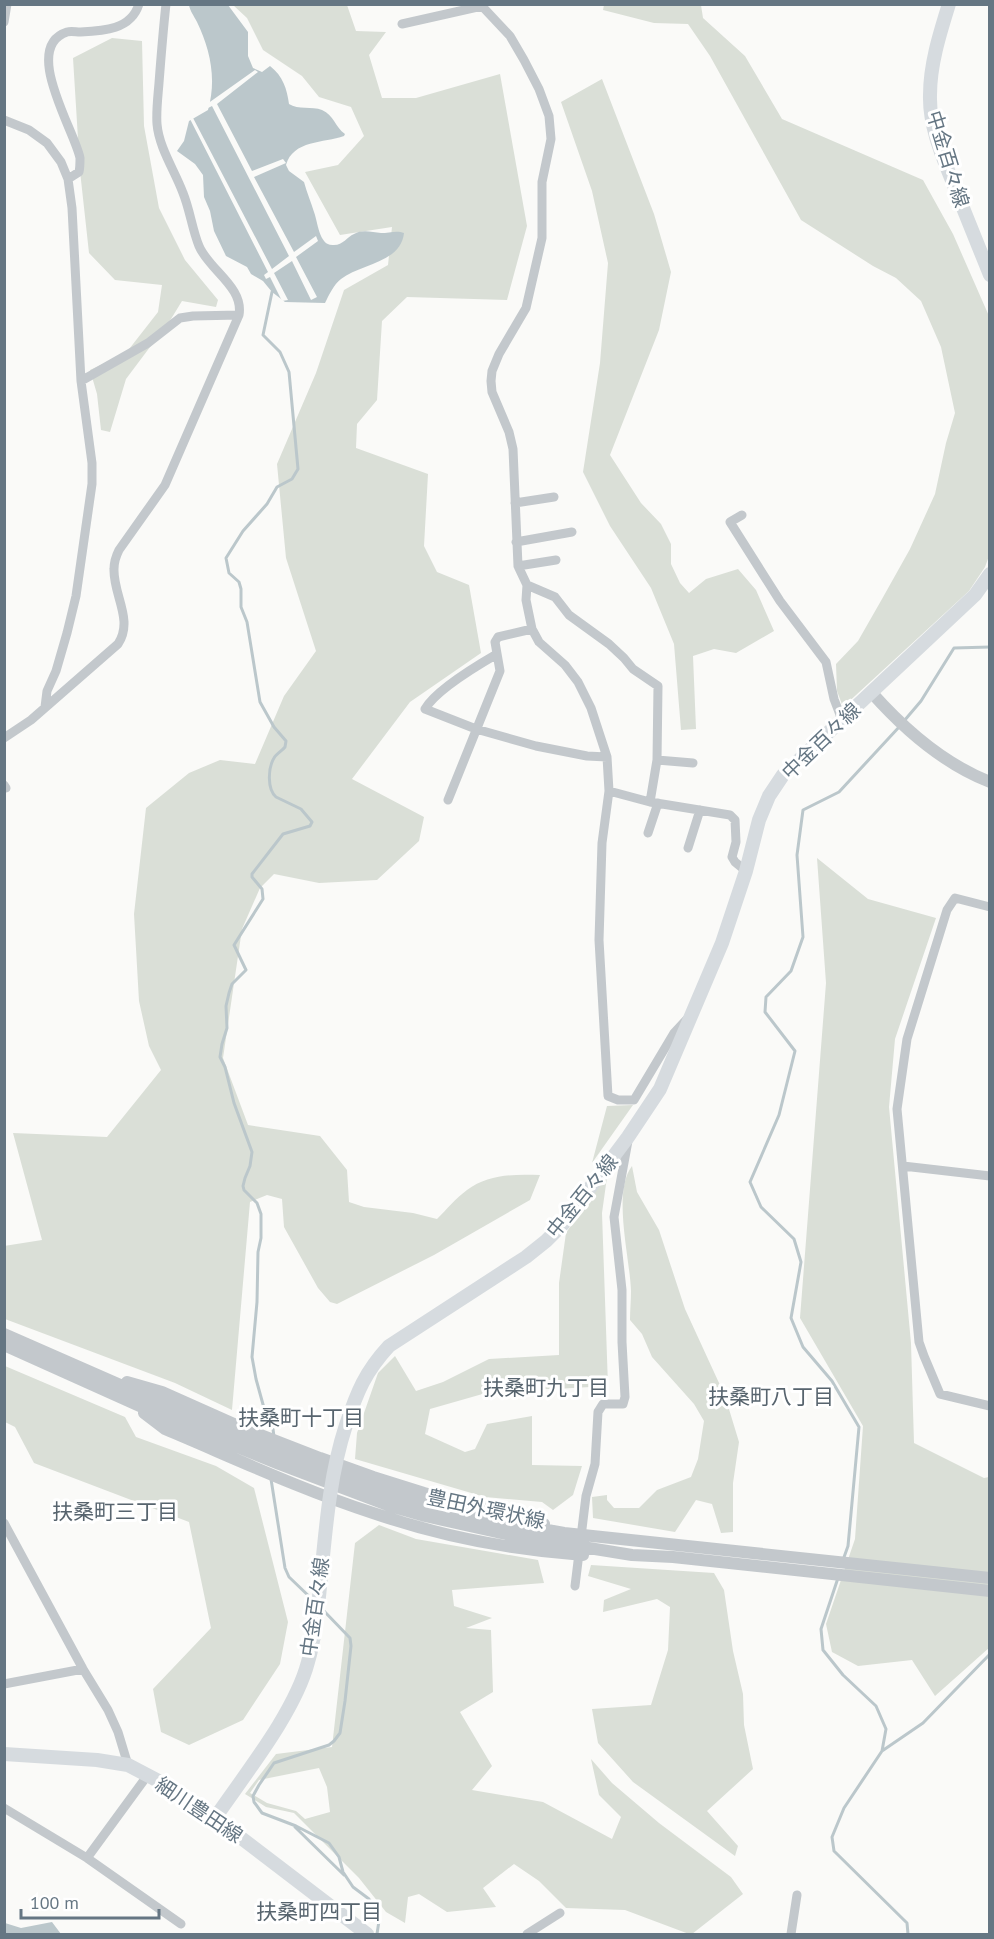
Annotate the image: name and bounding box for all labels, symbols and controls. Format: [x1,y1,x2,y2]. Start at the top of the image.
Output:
street label: 中金百々線 [921,107,975,211]
street label: 中金百々線 [776,697,866,785]
street label: 中金百々線 [540,1149,624,1243]
district label: 扶桑町九丁目 [483,1374,609,1401]
district label: 扶桑町八丁目 [708,1383,834,1410]
district label: 扶桑町十丁目 [238,1404,364,1431]
street label: 豊田外環状線 [425,1484,547,1534]
district label: 扶桑町三丁目 [52,1498,178,1525]
street label: 中金百々線 [295,1556,335,1658]
street label: 細川豊田線 [150,1771,248,1849]
scale bar [21,1882,159,1920]
text: 100 m [30,1891,79,1914]
district label: 扶桑町四丁目 [256,1898,382,1925]

